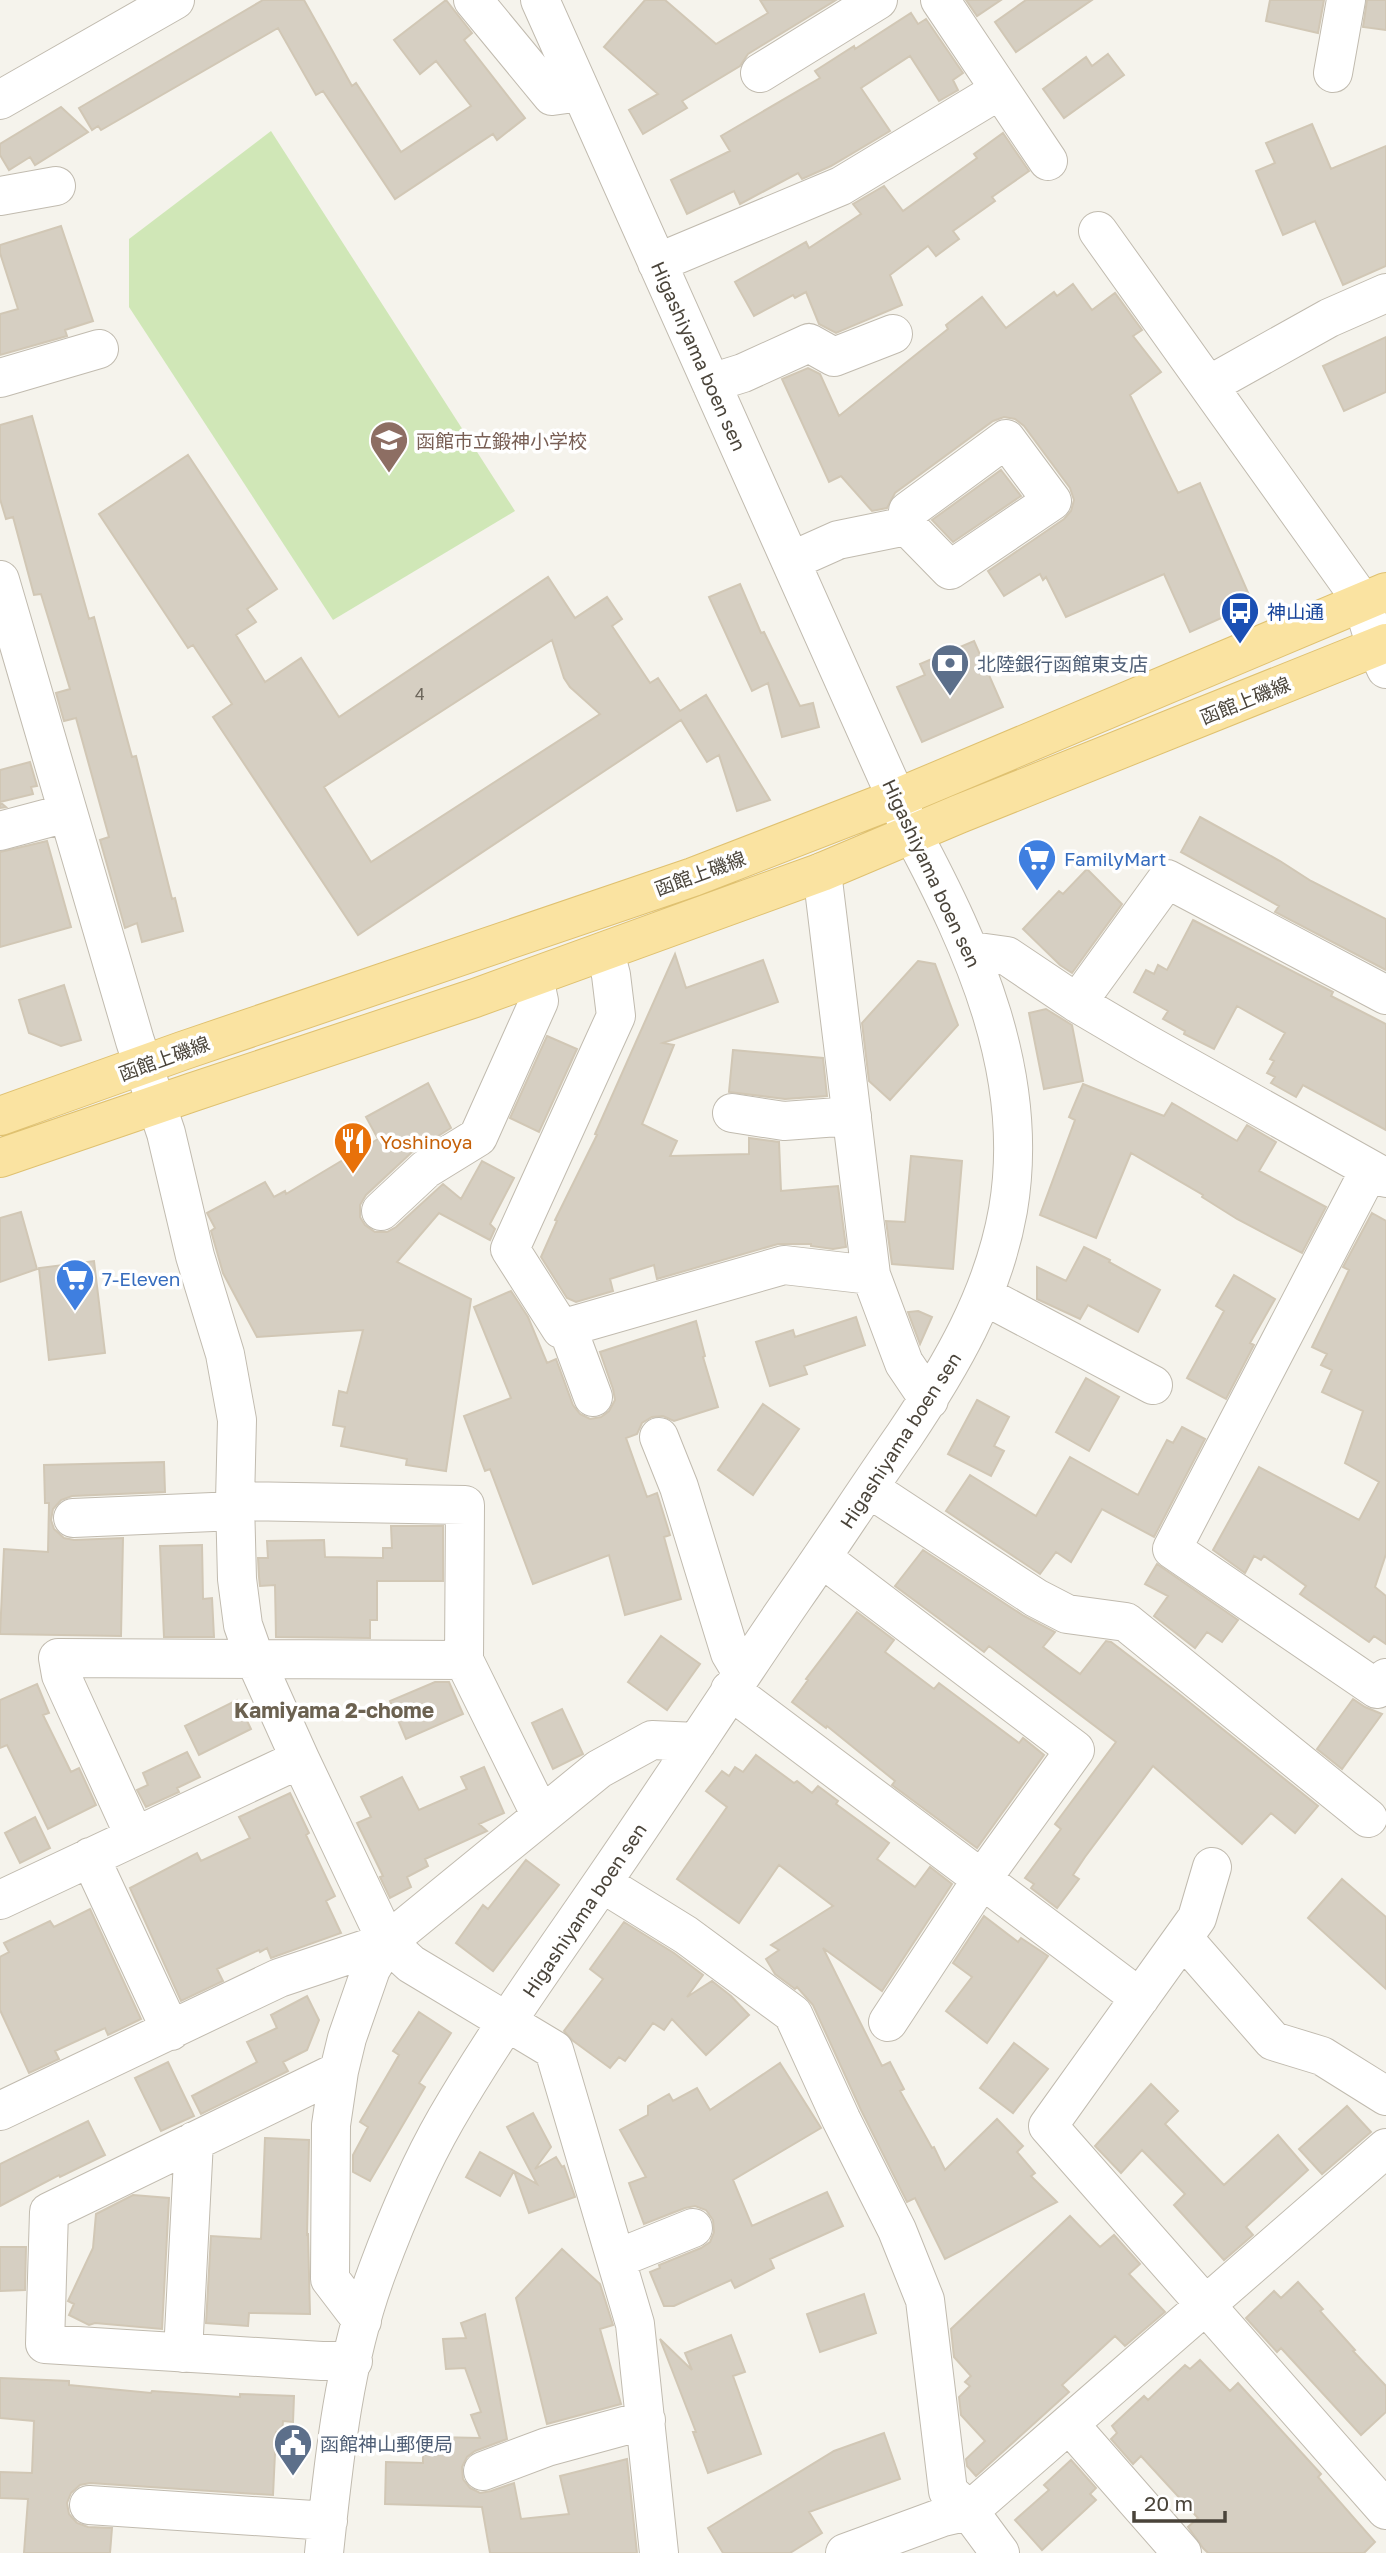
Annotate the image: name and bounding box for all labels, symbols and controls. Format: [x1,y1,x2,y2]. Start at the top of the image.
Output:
street label: Higashiyama boen sen [647,258,751,454]
school or university icon: 函館市立鍛神小学校 [368,419,410,474]
place label: 函館市立鍛神小学校 [416,429,587,452]
bus stop icon: 神山通 [1219,590,1261,645]
place label: 神山通 [1267,600,1324,623]
bank icon: 北陸銀行函館東支店 [929,642,971,697]
place label: 北陸銀行函館東支店 [977,652,1148,675]
street label: 函館上磯線 [1197,672,1293,728]
house number: 4 [415,684,425,704]
street label: Higashiyama boen sen [878,775,986,971]
supermarket icon: FamilyMart [1016,837,1058,892]
street label: 函館上磯線 [651,846,749,900]
place label: FamilyMart [1064,847,1166,870]
street label: 函館上磯線 [115,1031,213,1085]
restaurant icon: Yoshinoya [332,1120,374,1175]
place label: Yoshinoya [380,1130,472,1153]
supermarket icon: 7-Eleven [54,1257,96,1312]
place label: 7-Eleven [102,1267,180,1290]
street label: Higashiyama boen sen [834,1348,966,1532]
district label: Kamiyama 2-chome [234,1697,434,1723]
street label: Higashiyama boen sen [517,1818,651,2002]
public building icon: 函館神山郵便局 [272,2422,314,2477]
place label: 函館神山郵便局 [320,2432,453,2455]
scale bar [1134,2480,1225,2524]
text: 20 m [1144,2490,1193,2516]

